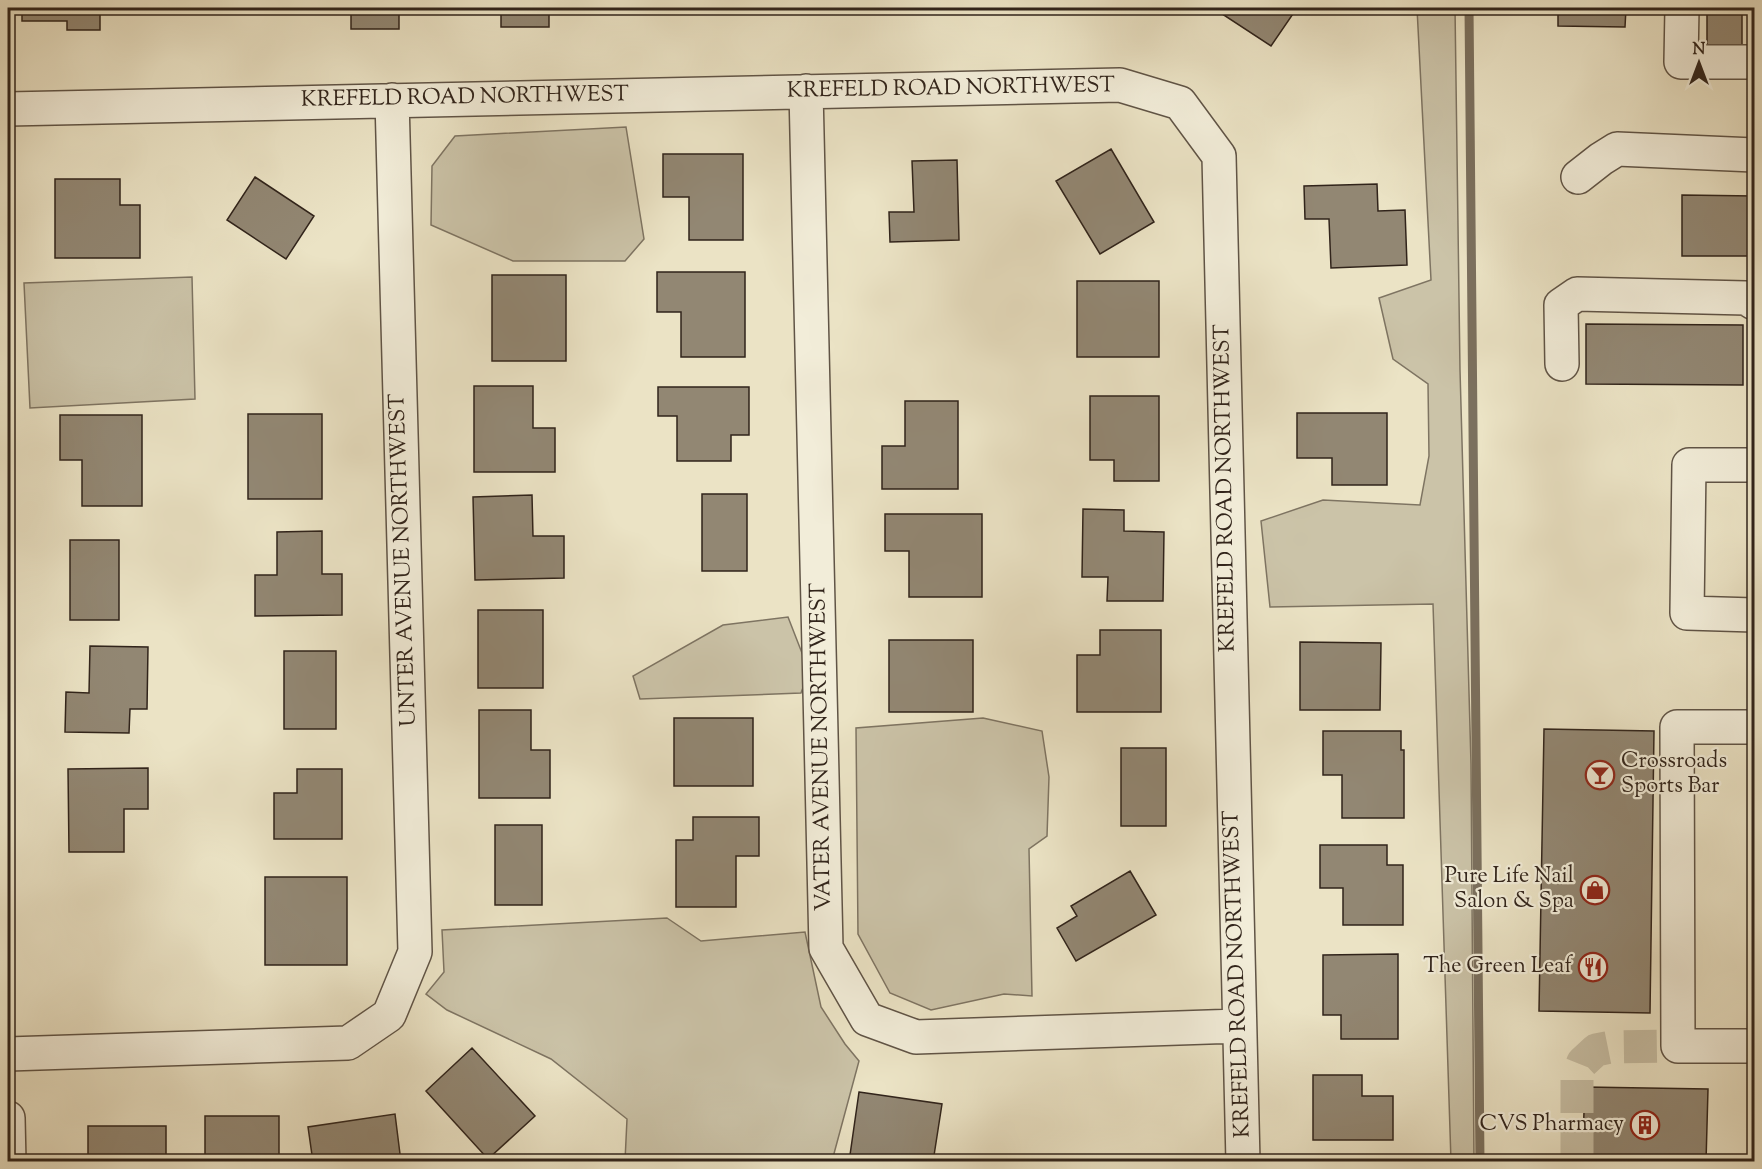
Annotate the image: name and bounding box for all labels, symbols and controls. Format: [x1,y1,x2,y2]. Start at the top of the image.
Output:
north arrow [1669,33,1729,93]
text: N [1693,39,1706,62]
street label: KREFELD ROAD NORTHWEST [787,70,1116,108]
street label: KREFELD ROAD NORTHWEST [301,79,630,117]
street label: KREFELD ROAD NORTHWEST [1207,323,1245,652]
street label: UNTER AVENUE NORTHWEST [382,392,426,727]
street label: VATER AVENUE NORTHWEST [803,582,841,911]
place label: Crossroads Sports Bar [1621,746,1727,803]
bar icon: Crossroads Sports Bar [1584,759,1616,791]
street label: KREFELD ROAD NORTHWEST [1216,809,1260,1138]
place label: Pure Life Nail Salon & Spa [1444,861,1574,918]
shop icon: Pure Life Nail Salon & Spa [1579,874,1611,906]
place label: The Green Leaf [1423,951,1573,983]
restaurant icon: The Green Leaf [1577,951,1609,983]
place label: CVS Pharmacy [1480,1109,1624,1141]
building icon: CVS Pharmacy [1629,1109,1661,1141]

